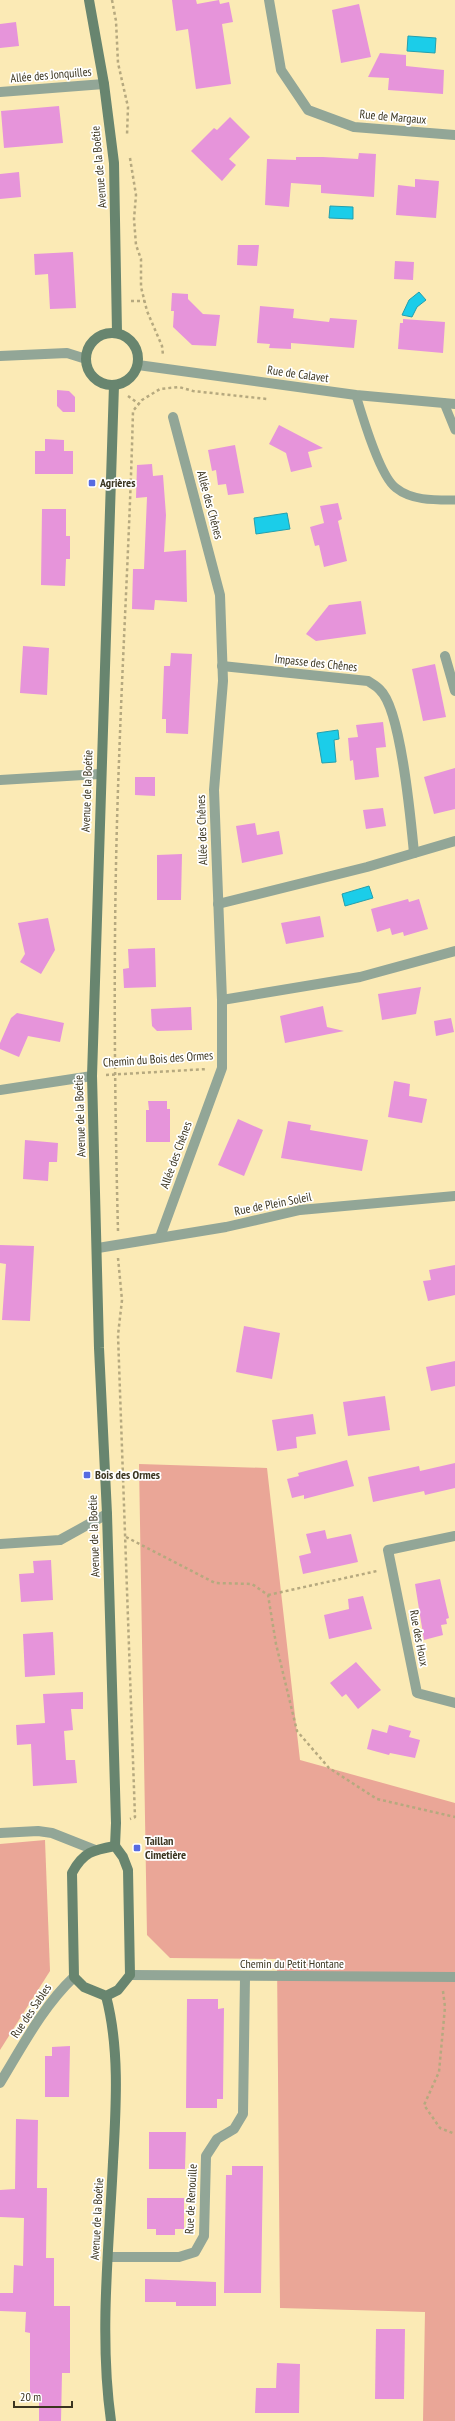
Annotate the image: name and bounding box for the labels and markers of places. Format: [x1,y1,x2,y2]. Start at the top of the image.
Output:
place label: Agrières [99,475,135,490]
marker: Agrières [87,478,97,488]
place label: Bois des Ormes [95,1467,160,1482]
marker: Bois des Ormes [82,1470,92,1480]
place label: Taillan Cimetière [145,1833,186,1862]
marker: Taillan Cimetière [132,1843,142,1853]

